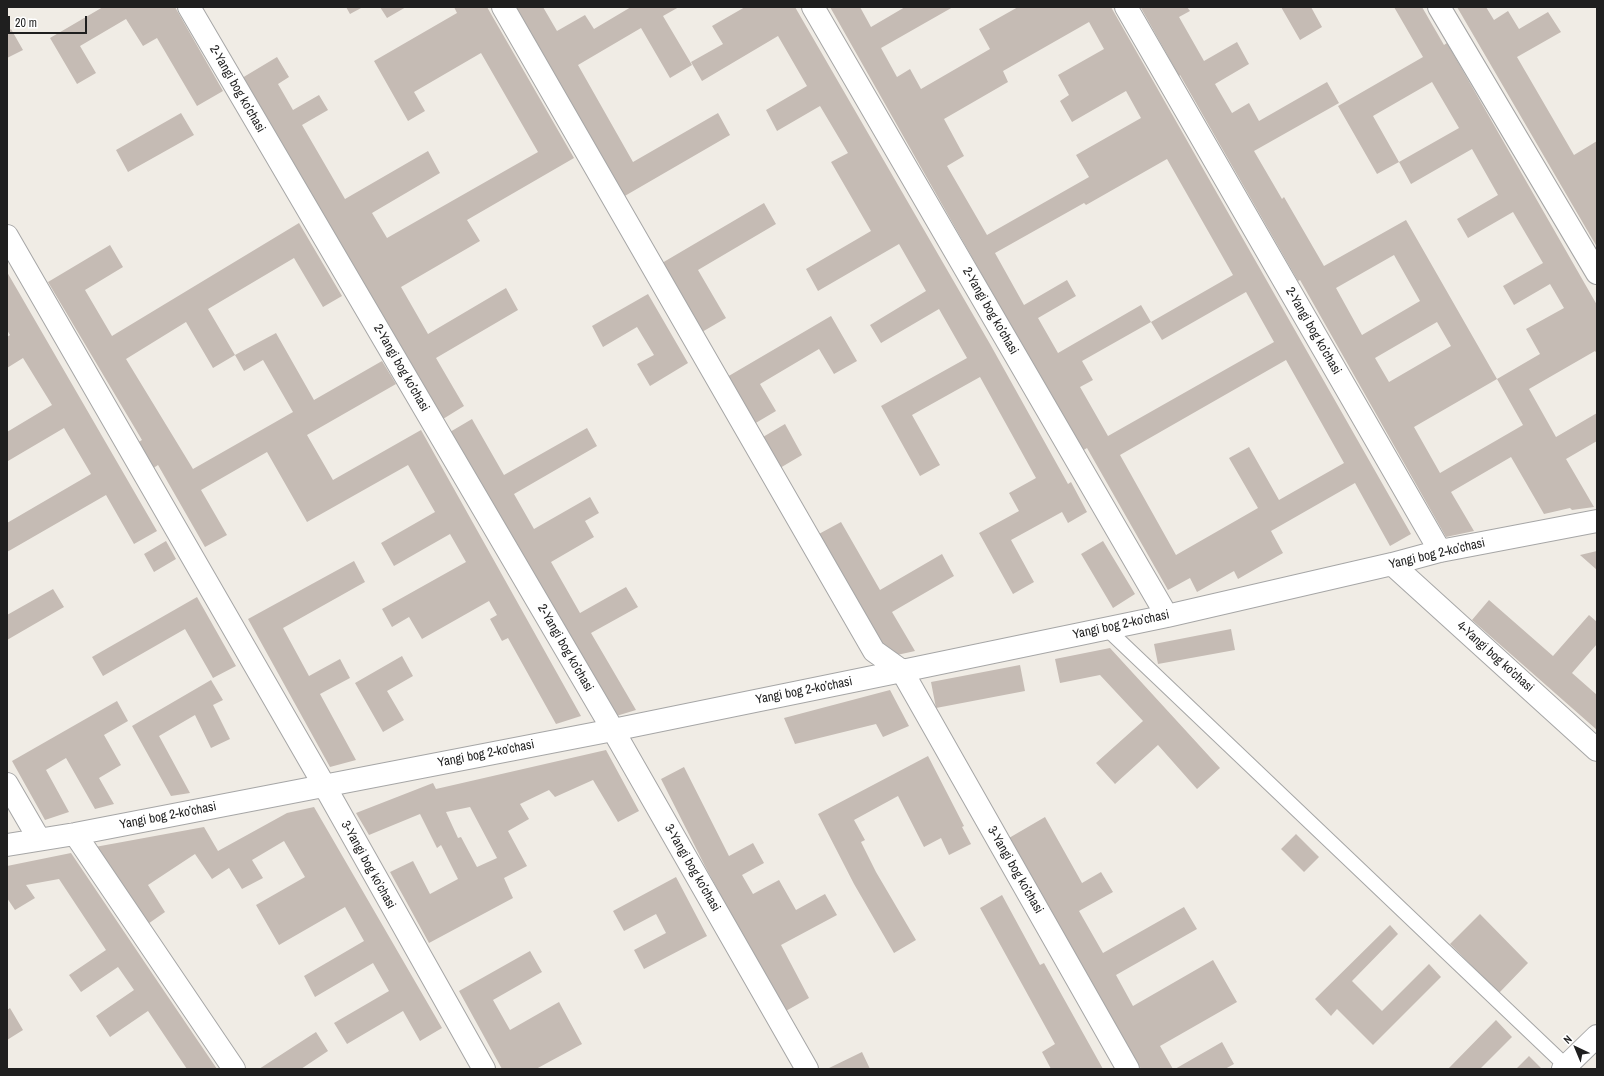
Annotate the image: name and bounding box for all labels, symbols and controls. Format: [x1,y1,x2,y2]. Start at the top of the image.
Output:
scale bar [10,8,89,34]
text: 20 m [15,15,37,31]
street label: 2-Yangi bog koʼchasi [206,43,268,135]
street label: 2-Yangi bog koʼchasi [959,265,1021,357]
street label: 2-Yangi bog koʼchasi [1282,285,1344,377]
street label: 2-Yangi bog koʼchasi [370,322,432,414]
street label: Yangi bog 2-koʼchasi [1387,535,1487,573]
street label: 2-Yangi bog koʼchasi [534,602,596,694]
street label: Yangi bog 2-koʼchasi [1071,607,1171,643]
street label: 4-Yangi bog koʼchasi [1453,618,1537,696]
street label: Yangi bog 2-koʼchasi [754,674,854,708]
street label: Yangi bog 2-koʼchasi [436,737,536,771]
street label: Yangi bog 2-koʼchasi [118,799,218,833]
street label: 3-Yangi bog koʼchasi [337,818,399,912]
street label: 3-Yangi bog koʼchasi [661,822,723,914]
street label: 3-Yangi bog koʼchasi [984,824,1046,916]
north arrow [1556,1028,1596,1068]
text: N [1560,1032,1575,1047]

